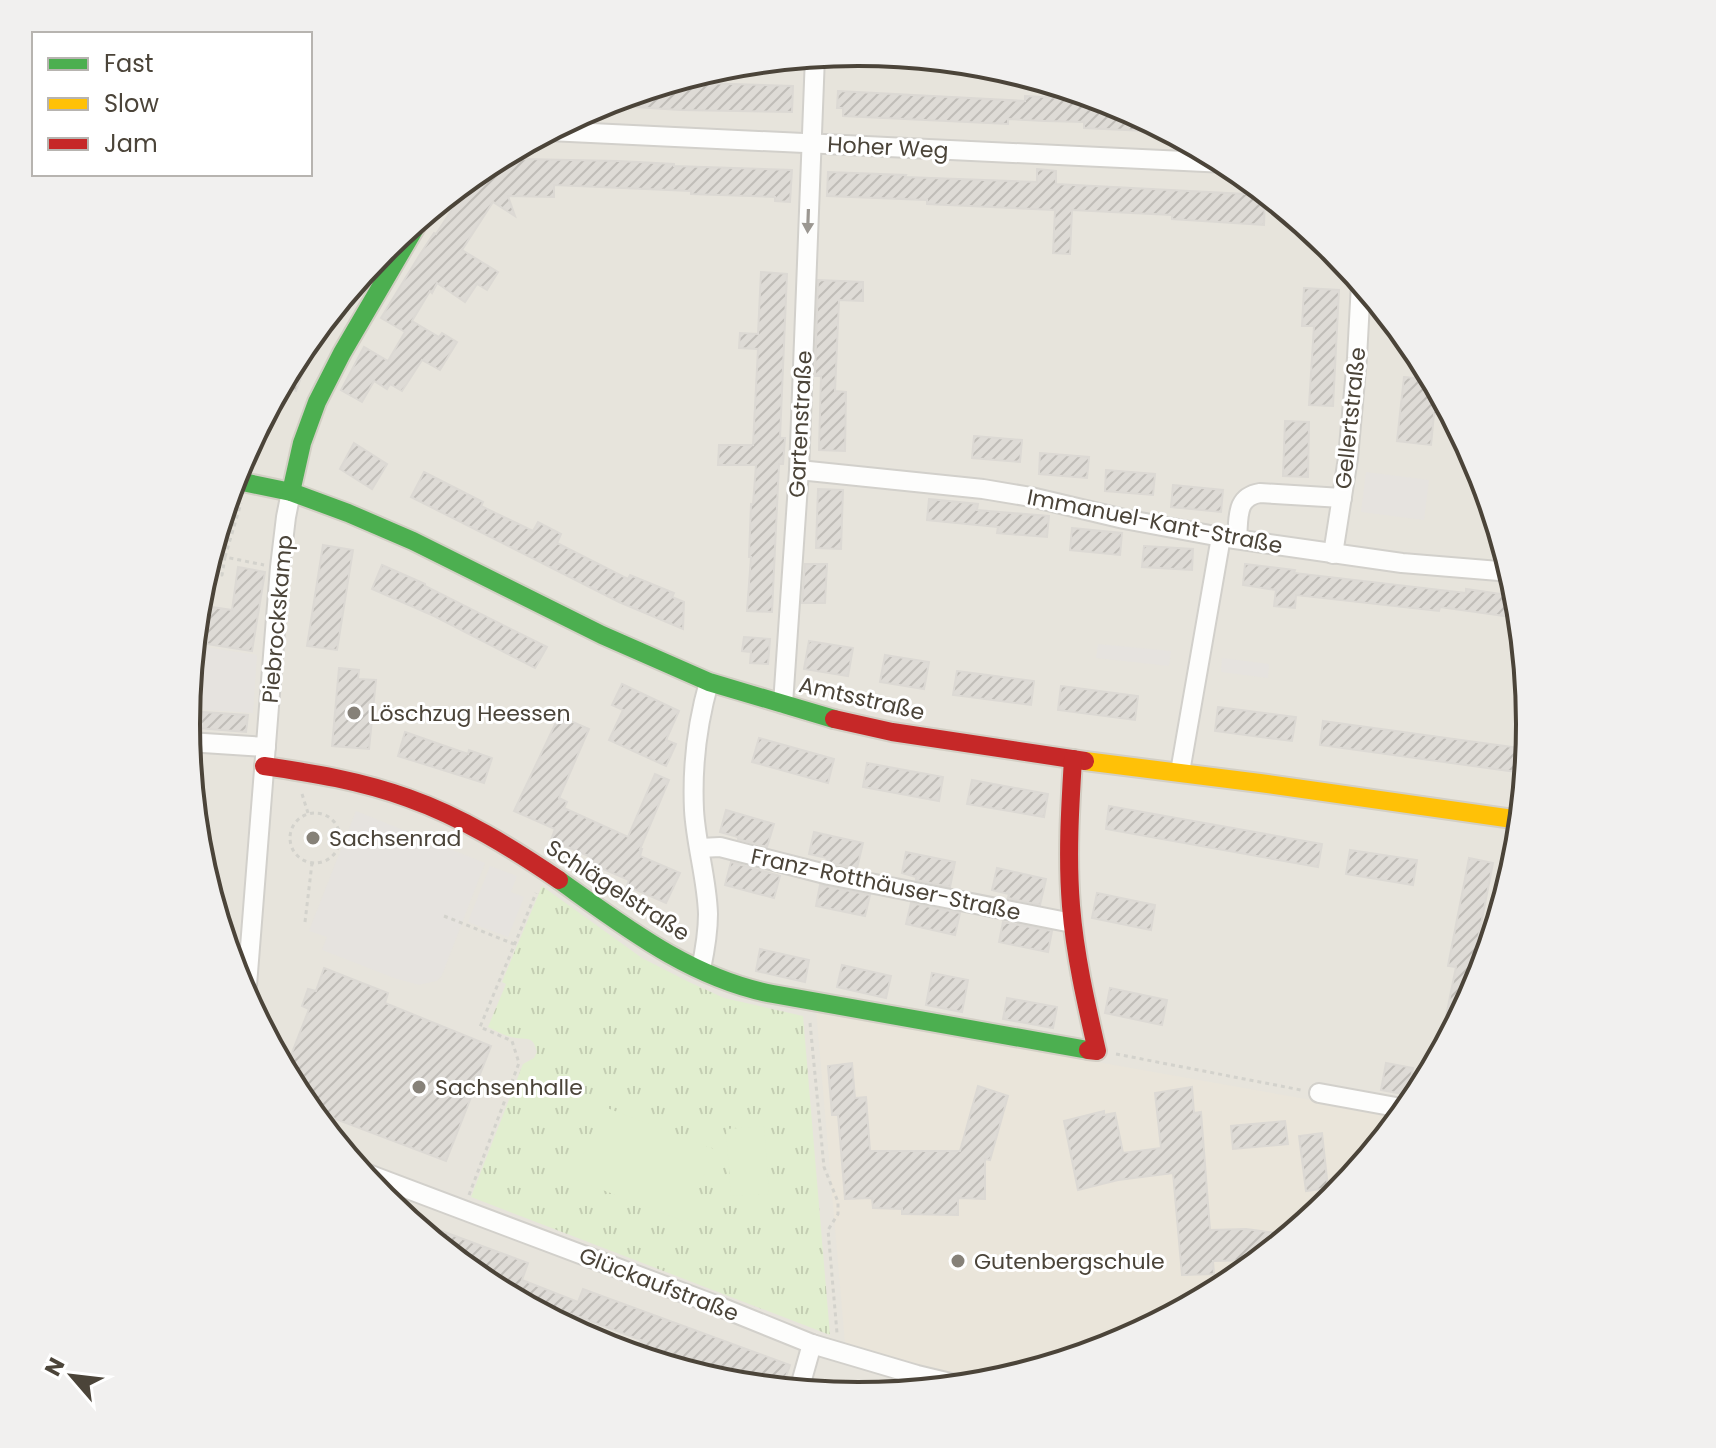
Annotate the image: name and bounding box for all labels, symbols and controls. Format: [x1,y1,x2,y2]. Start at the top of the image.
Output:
legend [32,32,312,176]
text: Fast [104,47,154,80]
text: Slow [104,87,159,120]
text: Jam [104,127,158,160]
street label: Hoher Weg [827,129,949,166]
one-way arrow [802,209,815,234]
street label: Gellertstraße [1328,346,1373,491]
street label: Gartenstraße [781,350,820,498]
street label: Immanuel-Kant-Straße [1024,481,1285,561]
street label: Piebrockskamp [255,534,300,705]
street label: Amtsstraße [796,669,928,728]
place label: Löschzug Heessen [370,698,571,729]
marker: Löschzug Heessen [345,704,363,722]
place label: Sachsenrad [329,823,461,854]
marker: Sachsenrad [304,829,322,847]
street label: Schlägelstraße [540,832,696,949]
street label: Franz-Rotthäuser-Straße [748,841,1024,928]
place label: Sachsenhalle [435,1072,583,1103]
marker: Sachsenhalle [410,1078,428,1096]
street label: Glückaufstraße [575,1240,743,1329]
place label: Gutenbergschule [974,1246,1165,1277]
marker: Gutenbergschule [949,1252,967,1270]
north arrow [32,1336,112,1416]
text: N [37,1352,72,1381]

